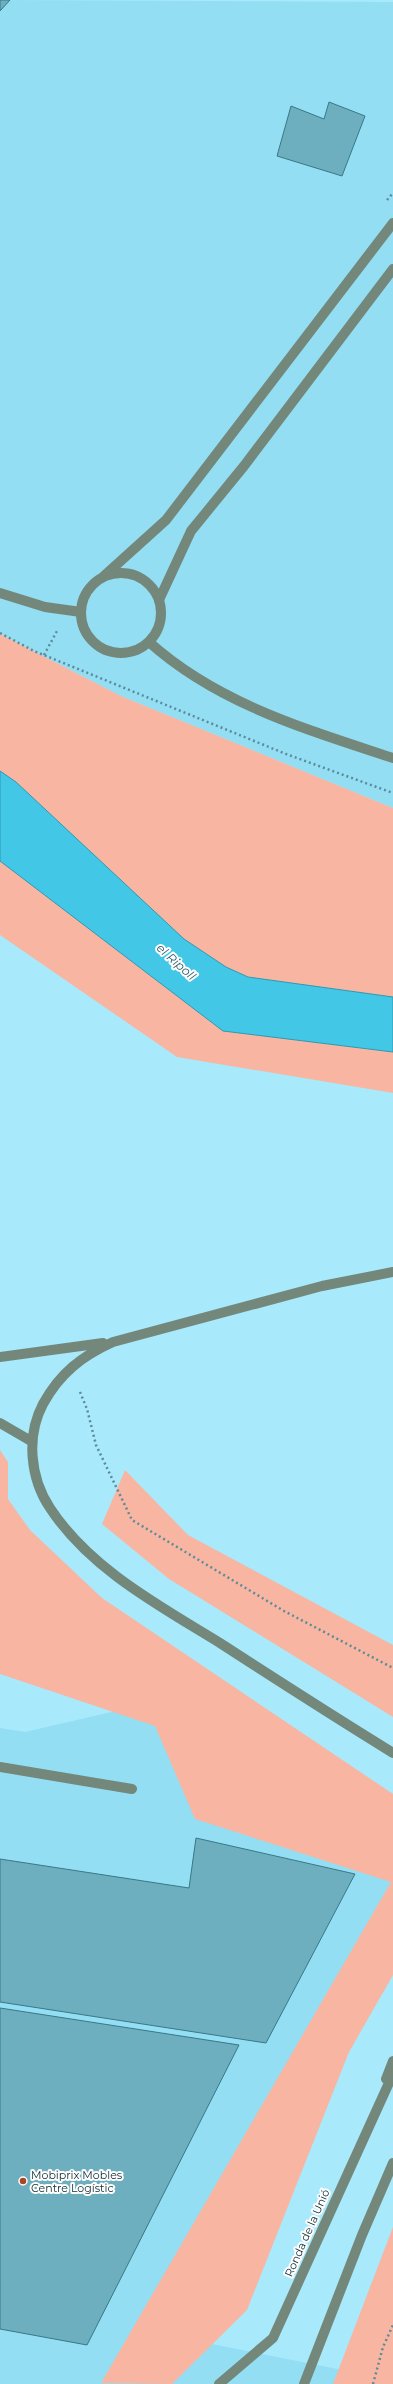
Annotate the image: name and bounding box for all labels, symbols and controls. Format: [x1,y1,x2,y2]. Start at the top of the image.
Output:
water label: el Ripoll [154,940,200,984]
place label: Mobiprix Mobles Centre Logístic [31,2168,123,2195]
marker: Mobiprix Mobles Centre Logístic [18,2176,28,2186]
street label: Ronda de la Unió [281,2187,333,2279]

